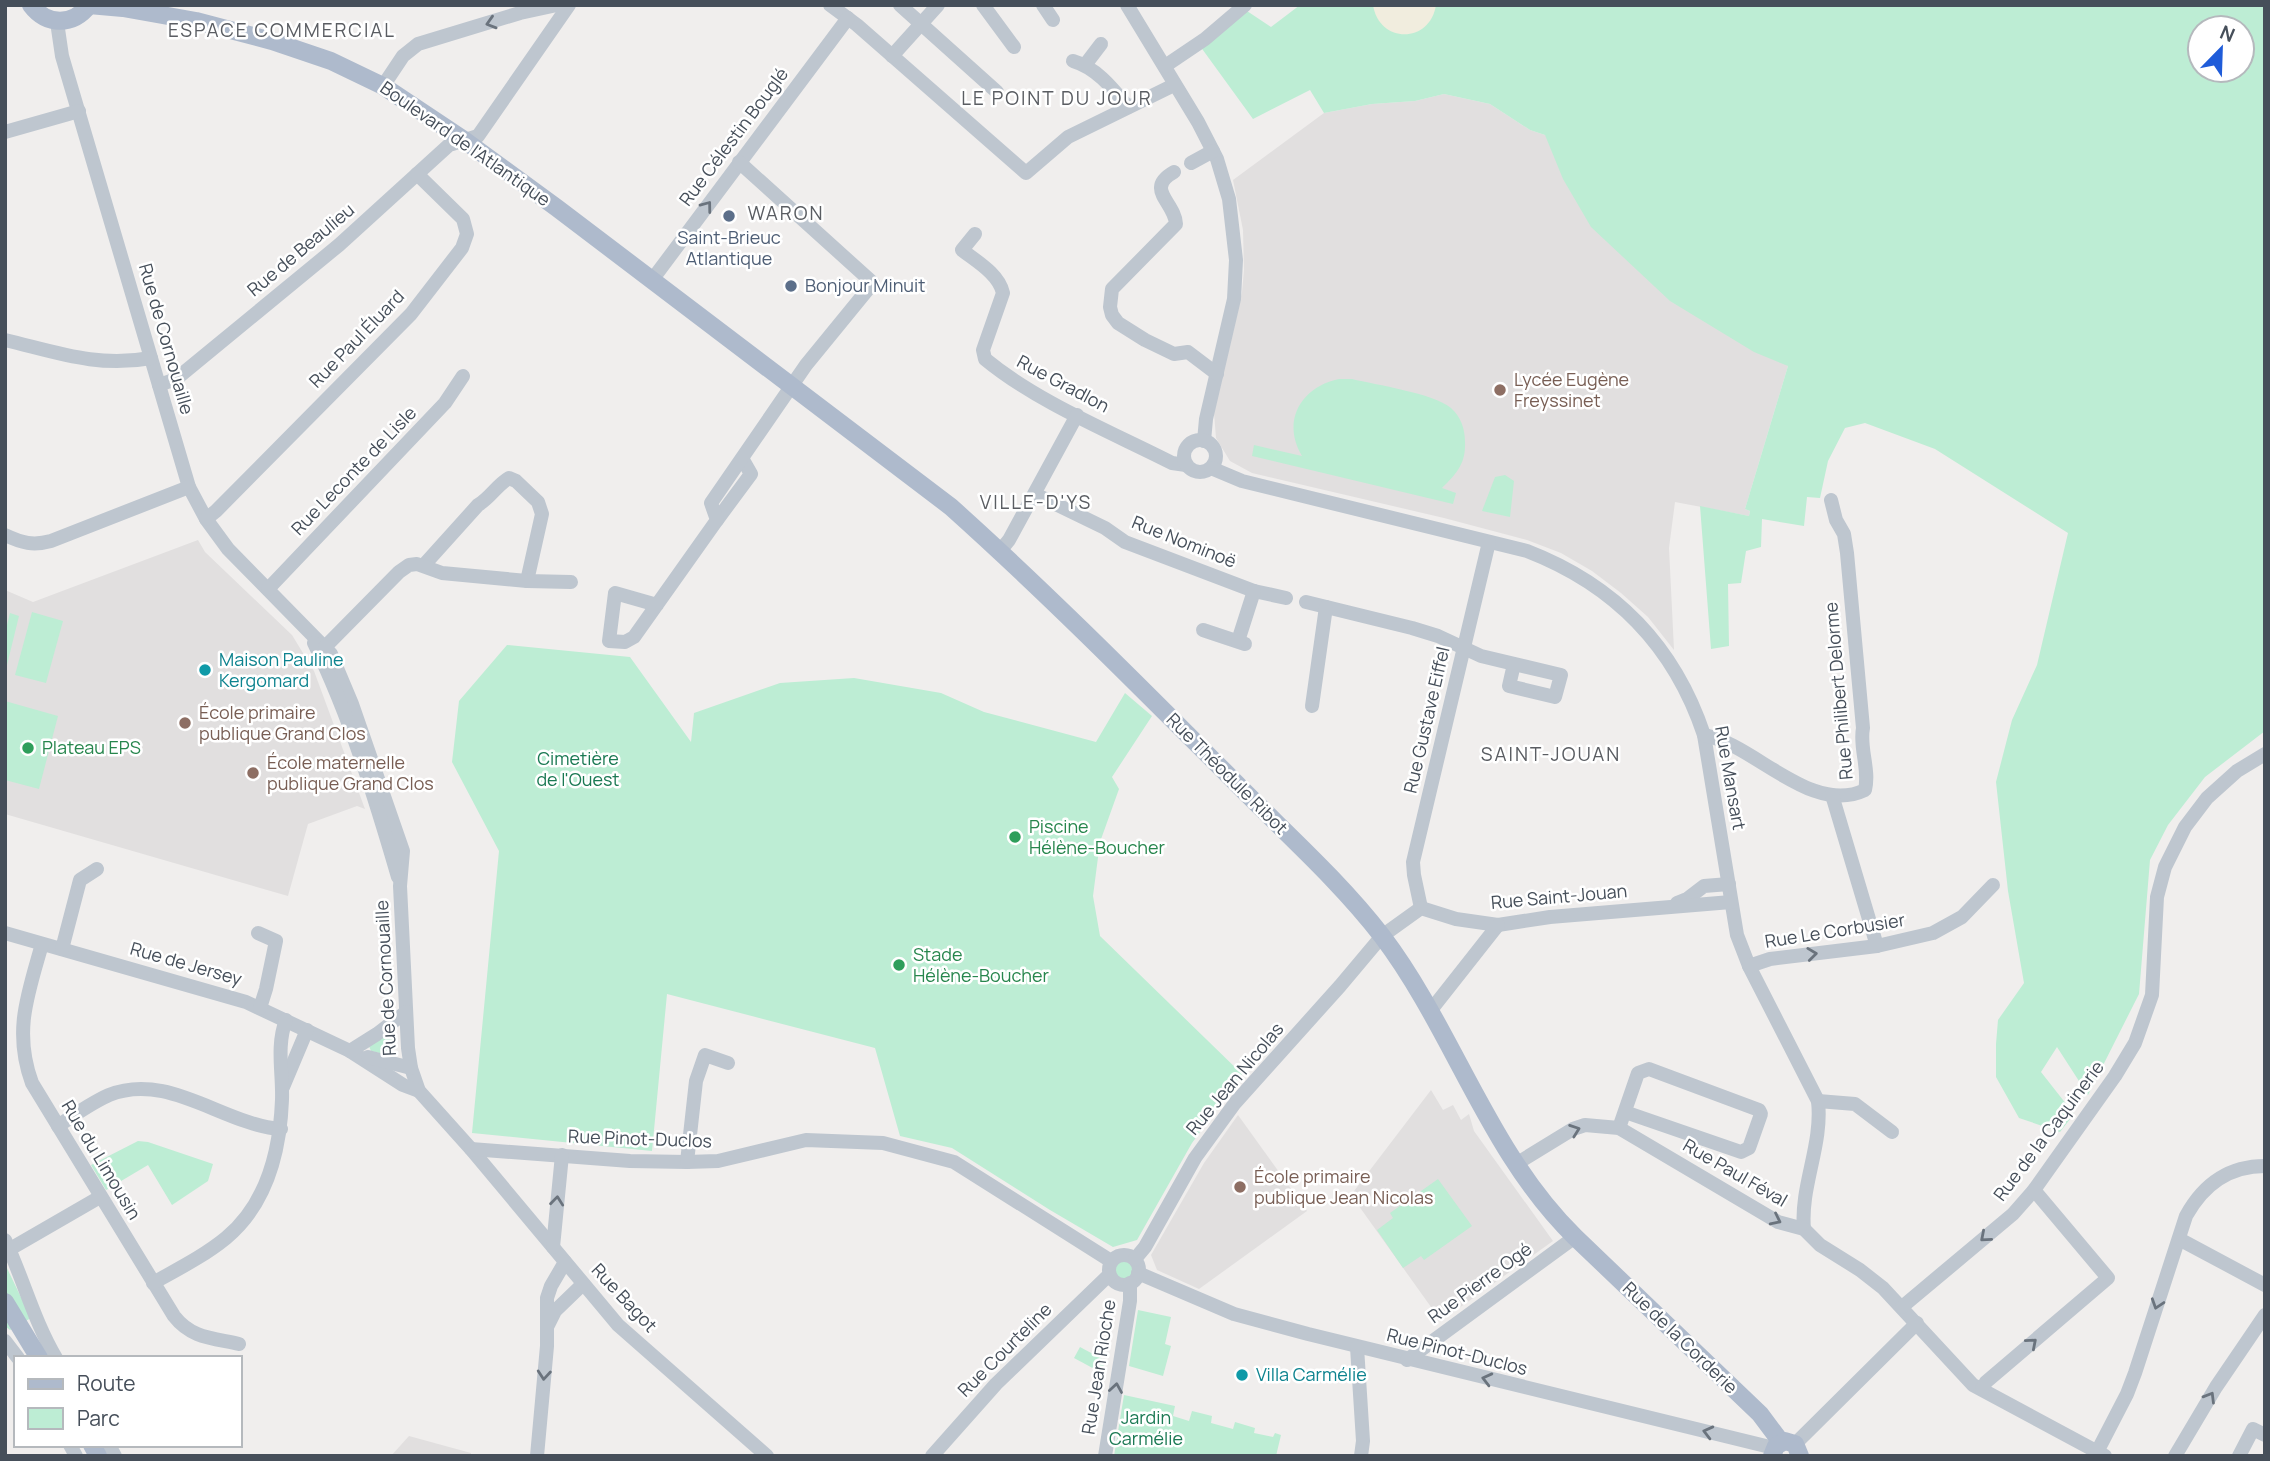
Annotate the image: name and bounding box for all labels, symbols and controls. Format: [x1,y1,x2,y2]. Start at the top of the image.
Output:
north arrow [2186,14,2256,84]
one-way arrow [485,15,497,30]
district label: ESPACE COMMERCIAL [168,17,396,43]
text: N [2216,19,2239,48]
street label: Rue Célestin Bouglé [673,62,793,210]
street label: Boulevard de l'Atlantique [376,75,555,211]
district label: LE POINT DU JOUR [961,85,1153,111]
street label: Rue de Beaulieu [242,197,359,301]
district label: WARON [747,200,825,226]
one-way arrow [699,201,711,213]
marker: Saint-Brieuc Atlantique [721,208,737,224]
place label: Saint-Brieuc Atlantique [677,225,781,270]
street label: Rue de Cornouaille [134,260,200,417]
place label: Bonjour Minuit [805,273,925,297]
marker: Bonjour Minuit [783,278,799,294]
street label: Rue Paul Éluard [303,284,409,392]
street label: Rue Gradlon [1013,349,1114,417]
place label: Lycée Eugène Freyssinet [1514,367,1629,412]
marker: Lycée Eugène Freyssinet [1492,382,1508,398]
street label: Rue Leconte de Lisle [286,401,421,540]
district label: VILLE-D'YS [980,489,1092,515]
street label: Rue Nominoë [1129,509,1240,573]
street label: Rue Philibert Delorme [1818,601,1858,781]
street label: Rue Gustave Eiffel [1398,644,1455,795]
place label: Maison Pauline Kergomard [219,647,343,692]
marker: Maison Pauline Kergomard [197,662,213,678]
place label: École primaire publique Grand Clos [199,700,366,745]
street label: Rue Théodule Ribot [1162,707,1294,839]
marker: École primaire publique Grand Clos [177,715,193,731]
street label: Rue Mansart [1710,724,1752,832]
place label: Plateau EPS [42,735,141,759]
marker: Plateau EPS [20,740,36,756]
district label: SAINT-JOUAN [1481,741,1621,767]
park label: Cimetière de l'Ouest [536,746,620,791]
place label: École maternelle publique Grand Clos [267,750,434,795]
marker: École maternelle publique Grand Clos [245,765,261,781]
place label: Piscine Hélène-Boucher [1029,814,1166,859]
marker: Piscine Hélène-Boucher [1007,829,1023,845]
street label: Rue Saint-Jouan [1490,878,1628,914]
street label: Rue de Cornouaille [369,899,401,1057]
street label: Rue Le Corbusier [1763,907,1907,953]
street label: Rue de Jersey [128,936,245,991]
place label: Stade Hélène-Boucher [913,942,1050,987]
one-way arrow [1807,947,1818,962]
marker: Stade Hélène-Boucher [891,957,907,973]
street label: Rue Jean Nicolas [1180,1017,1288,1140]
street label: Rue de la Caquinerie [1988,1055,2109,1205]
street label: Rue du Limousin [57,1095,147,1224]
street label: Rue Pinot-Duclos [568,1123,712,1153]
one-way arrow [1568,1124,1580,1138]
street label: Rue Paul Féval [1679,1133,1792,1212]
place label: École primaire publique Jean Nicolas [1254,1164,1433,1209]
marker: École primaire publique Jean Nicolas [1232,1179,1248,1195]
one-way arrow [550,1195,565,1207]
one-way arrow [1769,1211,1781,1225]
one-way arrow [1981,1229,1994,1241]
street label: Rue Pierre Ogé [1423,1236,1536,1328]
street label: Rue Bagot [587,1258,663,1337]
street label: Rue de la Corderie [1618,1276,1743,1398]
street label: Rue Courteline [952,1297,1057,1402]
street label: Rue Jean Rioche [1075,1298,1121,1436]
one-way arrow [2150,1298,2165,1310]
street label: Rue Pinot-Duclos [1384,1322,1530,1380]
one-way arrow [2023,1339,2036,1351]
legend [14,1356,242,1447]
place label: Villa Carmélie [1256,1362,1367,1386]
marker: Villa Carmélie [1234,1367,1250,1383]
text: Route [77,1369,135,1397]
one-way arrow [537,1370,552,1381]
one-way arrow [1481,1373,1493,1387]
one-way arrow [1108,1382,1123,1394]
one-way arrow [2202,1392,2215,1405]
text: Parc [77,1404,120,1432]
park label: Jardin Carmélie [1109,1405,1183,1450]
one-way arrow [1702,1426,1714,1440]

